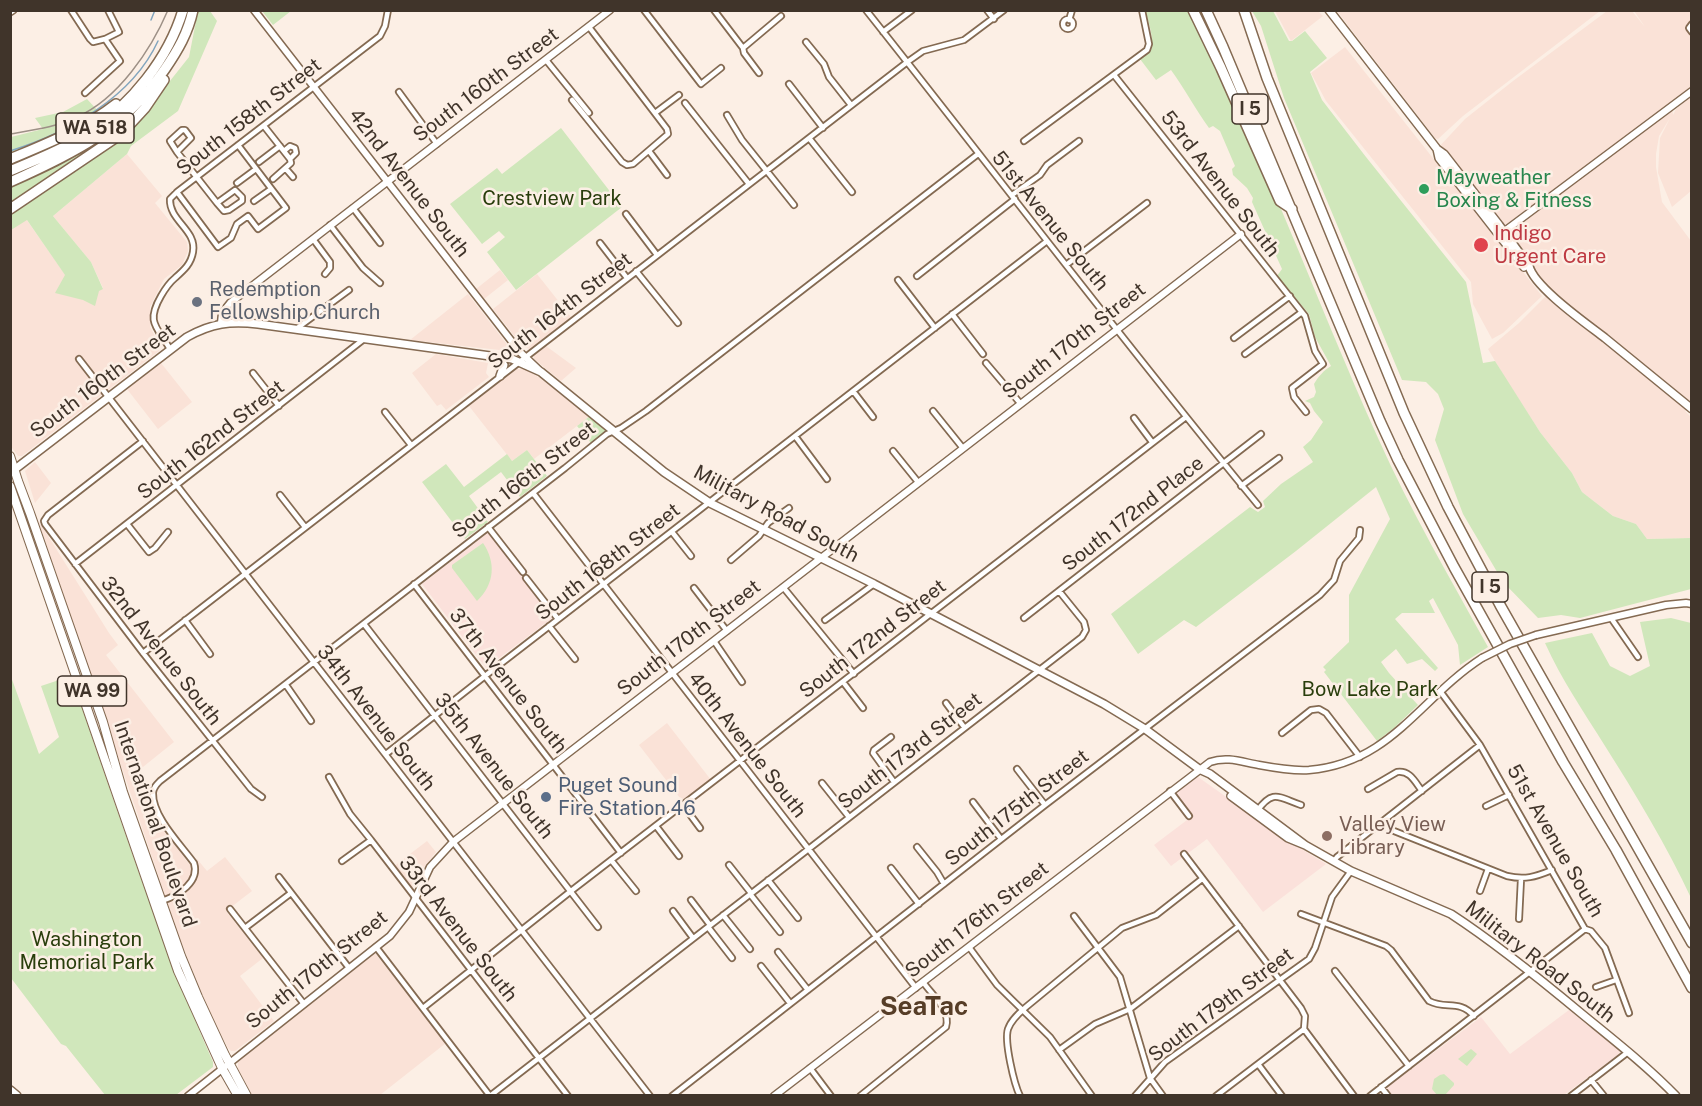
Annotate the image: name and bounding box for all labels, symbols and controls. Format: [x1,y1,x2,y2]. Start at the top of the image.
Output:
street label: South 160th Street [409,23,563,147]
street label: South 158th Street [172,53,326,181]
road number: I 5 [1232,94,1268,124]
street label: 42nd Avenue South [344,104,474,262]
street label: 53rd Avenue South [1155,106,1285,262]
road number: WA 518 [56,113,134,143]
street label: 51st Avenue South [986,146,1114,296]
place label: Mayweather Boxing & Fitness [1436,166,1592,213]
marker: Mayweather Boxing & Fitness [1417,182,1431,196]
park label: Crestview Park [482,187,622,211]
place label: Indigo Urgent Care [1494,222,1606,269]
marker: Indigo Urgent Care [1472,236,1490,254]
street label: South 164th Street [483,247,637,375]
place label: Redemption Fellowship Church [209,278,380,325]
street label: South 170th Street [998,278,1150,404]
marker: Redemption Fellowship Church [190,295,204,309]
street label: South 160th Street [26,319,180,443]
street label: South 162nd Street [133,375,289,505]
street label: South 166th Street [447,416,601,544]
street label: South 172nd Place [1058,451,1208,577]
street label: Military Road South [689,460,863,568]
street label: South 168th Street [531,498,685,626]
street label: 32nd Avenue South [96,572,226,730]
road number: I 5 [1472,572,1508,602]
street label: South 172nd Street [795,574,951,704]
street label: South 170th Street [613,575,765,701]
street label: 37th Avenue South [444,604,572,758]
street label: 34th Avenue South [312,640,440,796]
street label: 40th Avenue South [683,667,811,823]
road number: WA 99 [58,676,127,706]
park label: Bow Lake Park [1302,678,1438,702]
street label: South 173rd Street [833,687,987,815]
street label: 35th Avenue South [430,688,558,844]
street label: International Boulevard [108,718,202,930]
street label: South 175th Street [940,744,1094,872]
street label: 51st Avenue South [1501,760,1609,922]
place label: Puget Sound Fire Station 46 [558,774,696,821]
marker: Puget Sound Fire Station 46 [539,790,553,804]
place label: Valley View Library [1339,813,1446,860]
marker: Valley View Library [1320,829,1334,843]
street label: 33rd Avenue South [394,851,522,1007]
street label: South 176th Street [901,857,1053,983]
street label: Military Road South [1460,896,1620,1028]
street label: South 170th Street [241,906,393,1034]
park label: Washington Memorial Park [20,928,154,975]
street label: South 179th Street [1144,943,1298,1067]
district label: SeaTac [880,991,968,1023]

